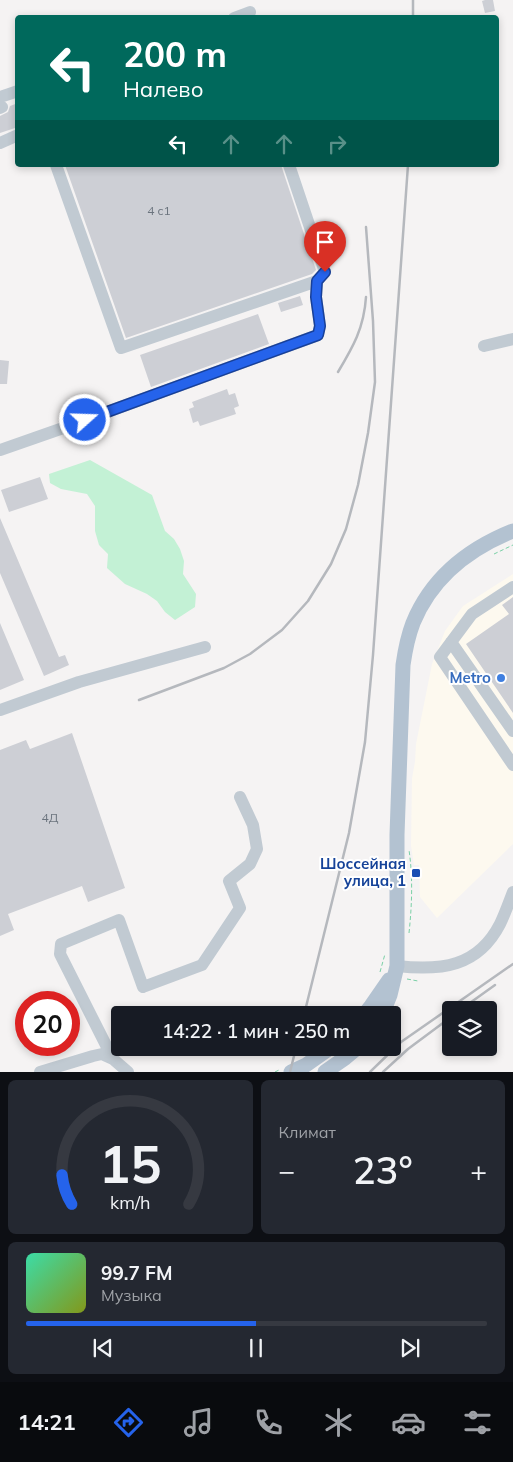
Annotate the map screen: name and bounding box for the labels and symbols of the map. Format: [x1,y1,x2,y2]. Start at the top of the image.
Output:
house number: 4 с1 [147,203,171,218]
pin [304,221,346,272]
position arrow [58,393,110,445]
place label: Metro [449,668,491,687]
marker: Metro [495,672,507,684]
house number: 4Д [42,810,59,825]
place label: Шоссейная улица, 1 [320,854,406,890]
marker: Шоссейная улица, 1 [410,867,422,879]
speed limit sign: 20 [15,991,80,1056]

